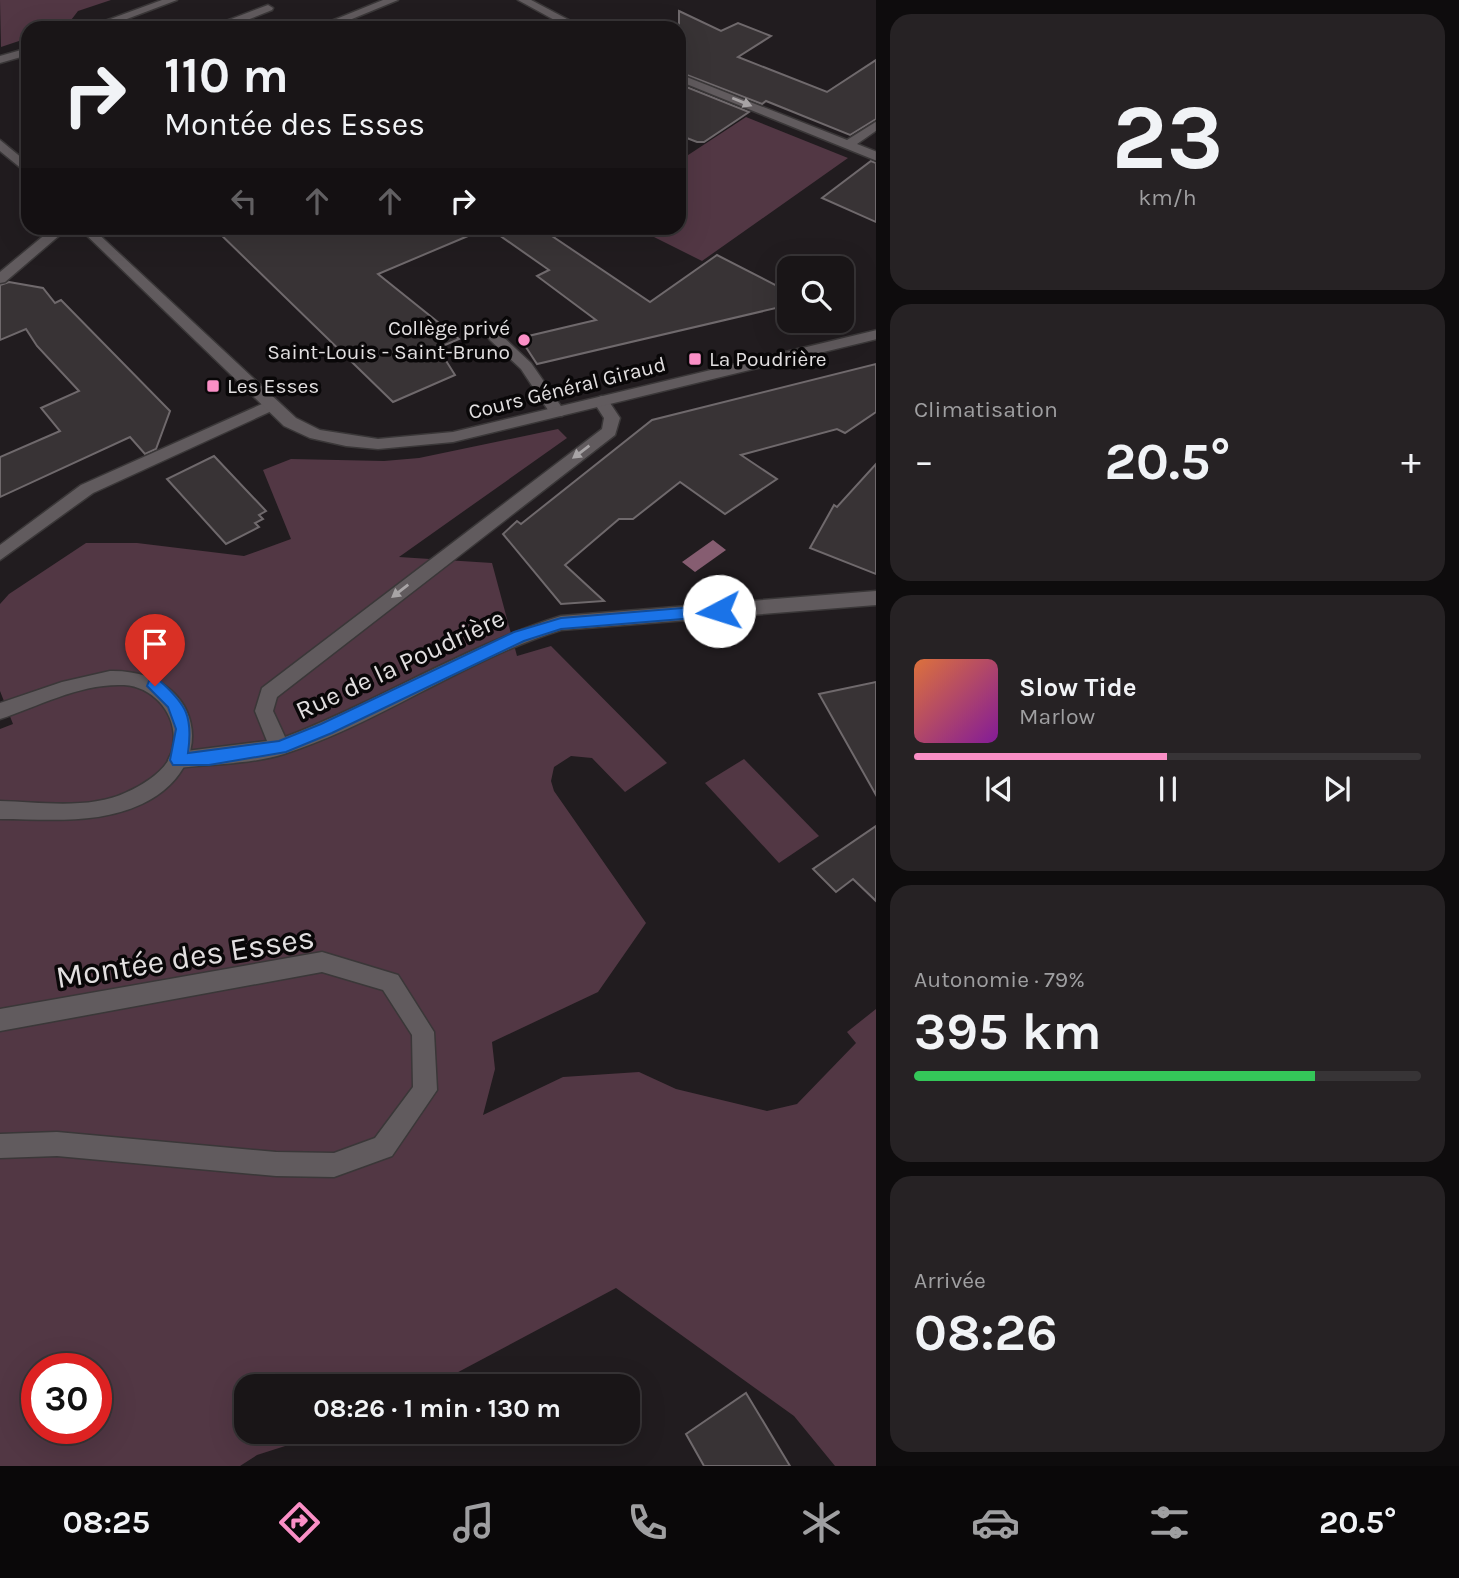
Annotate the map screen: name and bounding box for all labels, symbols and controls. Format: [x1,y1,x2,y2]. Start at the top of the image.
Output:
text: 110 m [164,47,289,104]
icon: right [49,49,140,140]
text: 23 [1112,85,1223,191]
one-way arrow [732,97,753,108]
text: Montée des Esses [164,106,425,143]
icon: left [225,182,263,220]
icon: ahead [298,182,336,220]
icon: ahead [371,182,409,220]
icon: right [444,182,482,220]
text: km/h [1138,184,1197,211]
map controls [777,256,854,333]
button: search [777,256,854,333]
place label: Collège privé Saint-Louis - Saint-Bruno [267,316,510,364]
marker: Collège privé Saint-Louis - Saint-Bruno [516,332,532,348]
place label: La Poudrière [709,347,827,371]
marker: La Poudrière [687,351,703,367]
street label: Cours Général Giraud [466,352,668,424]
place label: Les Esses [227,374,319,398]
marker: Les Esses [205,378,221,394]
text: Climatisation [914,396,1058,423]
text: 20.5° [1105,431,1231,492]
text: − [914,439,934,484]
text: + [1401,439,1421,484]
one-way arrow [572,445,590,460]
position arrow [682,574,756,648]
one-way arrow [391,583,409,597]
street label: Rue de la Poudrière [291,602,510,726]
pin [125,614,185,686]
icon: arrive [136,625,174,663]
text: Slow Tide [1019,672,1137,703]
text: Marlow [1019,703,1095,730]
icon: previous [980,770,1018,808]
icon: pause [1149,770,1187,808]
icon: next [1318,770,1356,808]
street label: Montée des Esses [53,919,317,996]
text: Autonomie · 79% [914,966,1085,993]
text: 395 km [914,1001,1102,1062]
text: Arrivée [914,1267,986,1294]
text: 08:26 [914,1302,1058,1363]
speed limit sign: 30 [21,1353,112,1444]
text: 08:26 · 1 min · 130 m [313,1393,561,1424]
icon: directions [275,1498,324,1547]
icon: music [449,1498,498,1547]
icon: phone [623,1498,672,1547]
icon: climate [797,1498,846,1547]
icon: car [971,1498,1020,1547]
icon: filters [1145,1498,1194,1547]
text: 08:25 [62,1504,150,1541]
text: 20.5° [1319,1504,1396,1541]

